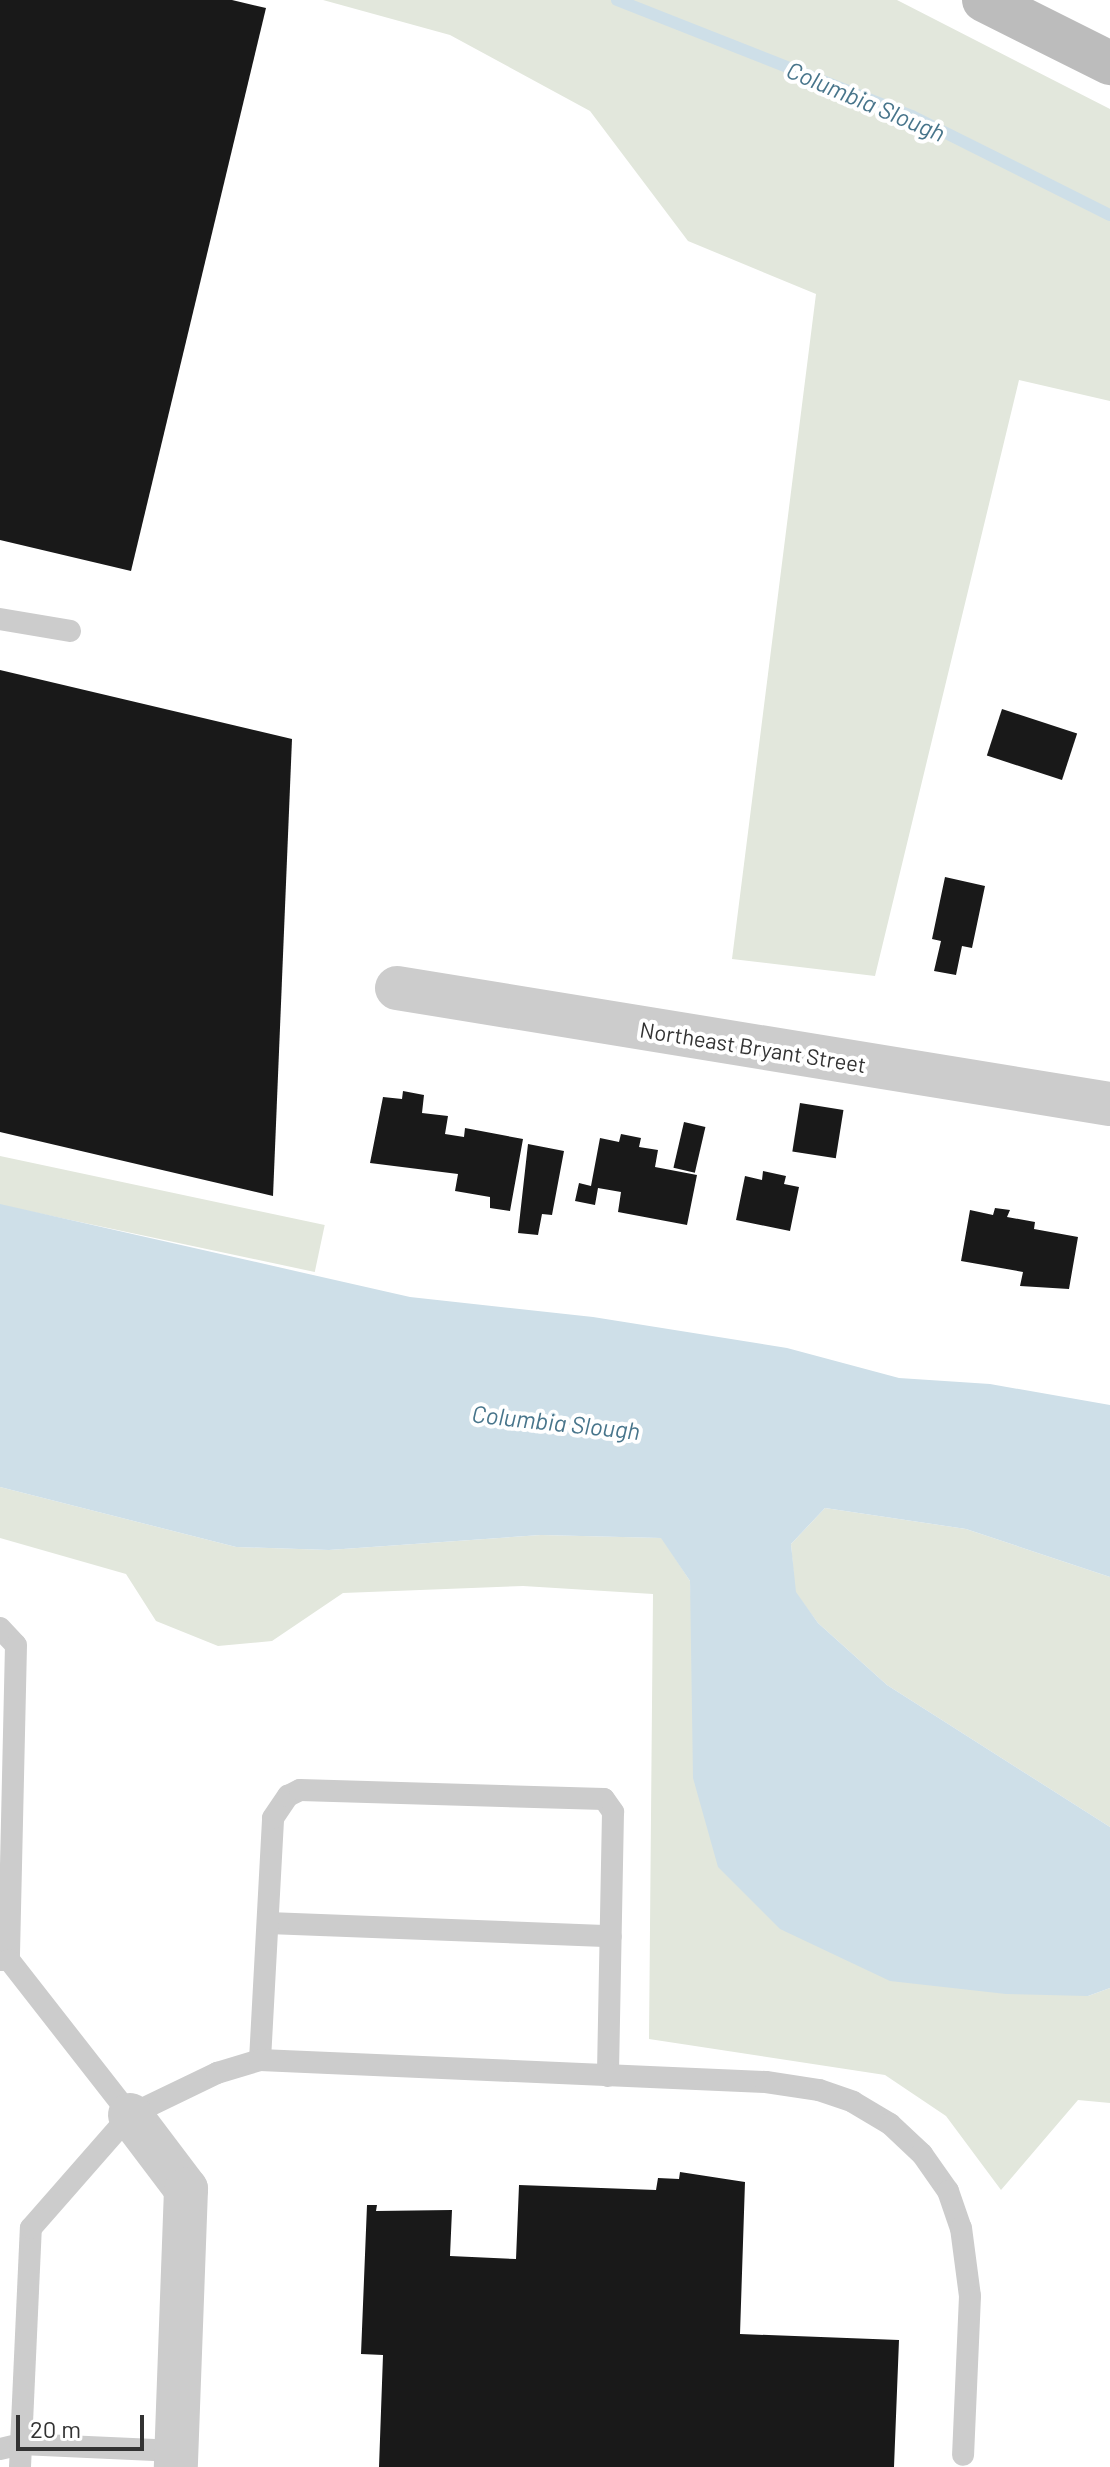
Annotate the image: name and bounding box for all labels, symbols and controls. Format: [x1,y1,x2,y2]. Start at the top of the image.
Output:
water label: Columbia Slough [783,55,949,147]
street label: Northeast Bryant Street [638,1016,868,1078]
water label: Columbia Slough [470,1399,642,1445]
scale bar [20,2399,148,2449]
text: 20 m [30,2414,81,2443]

